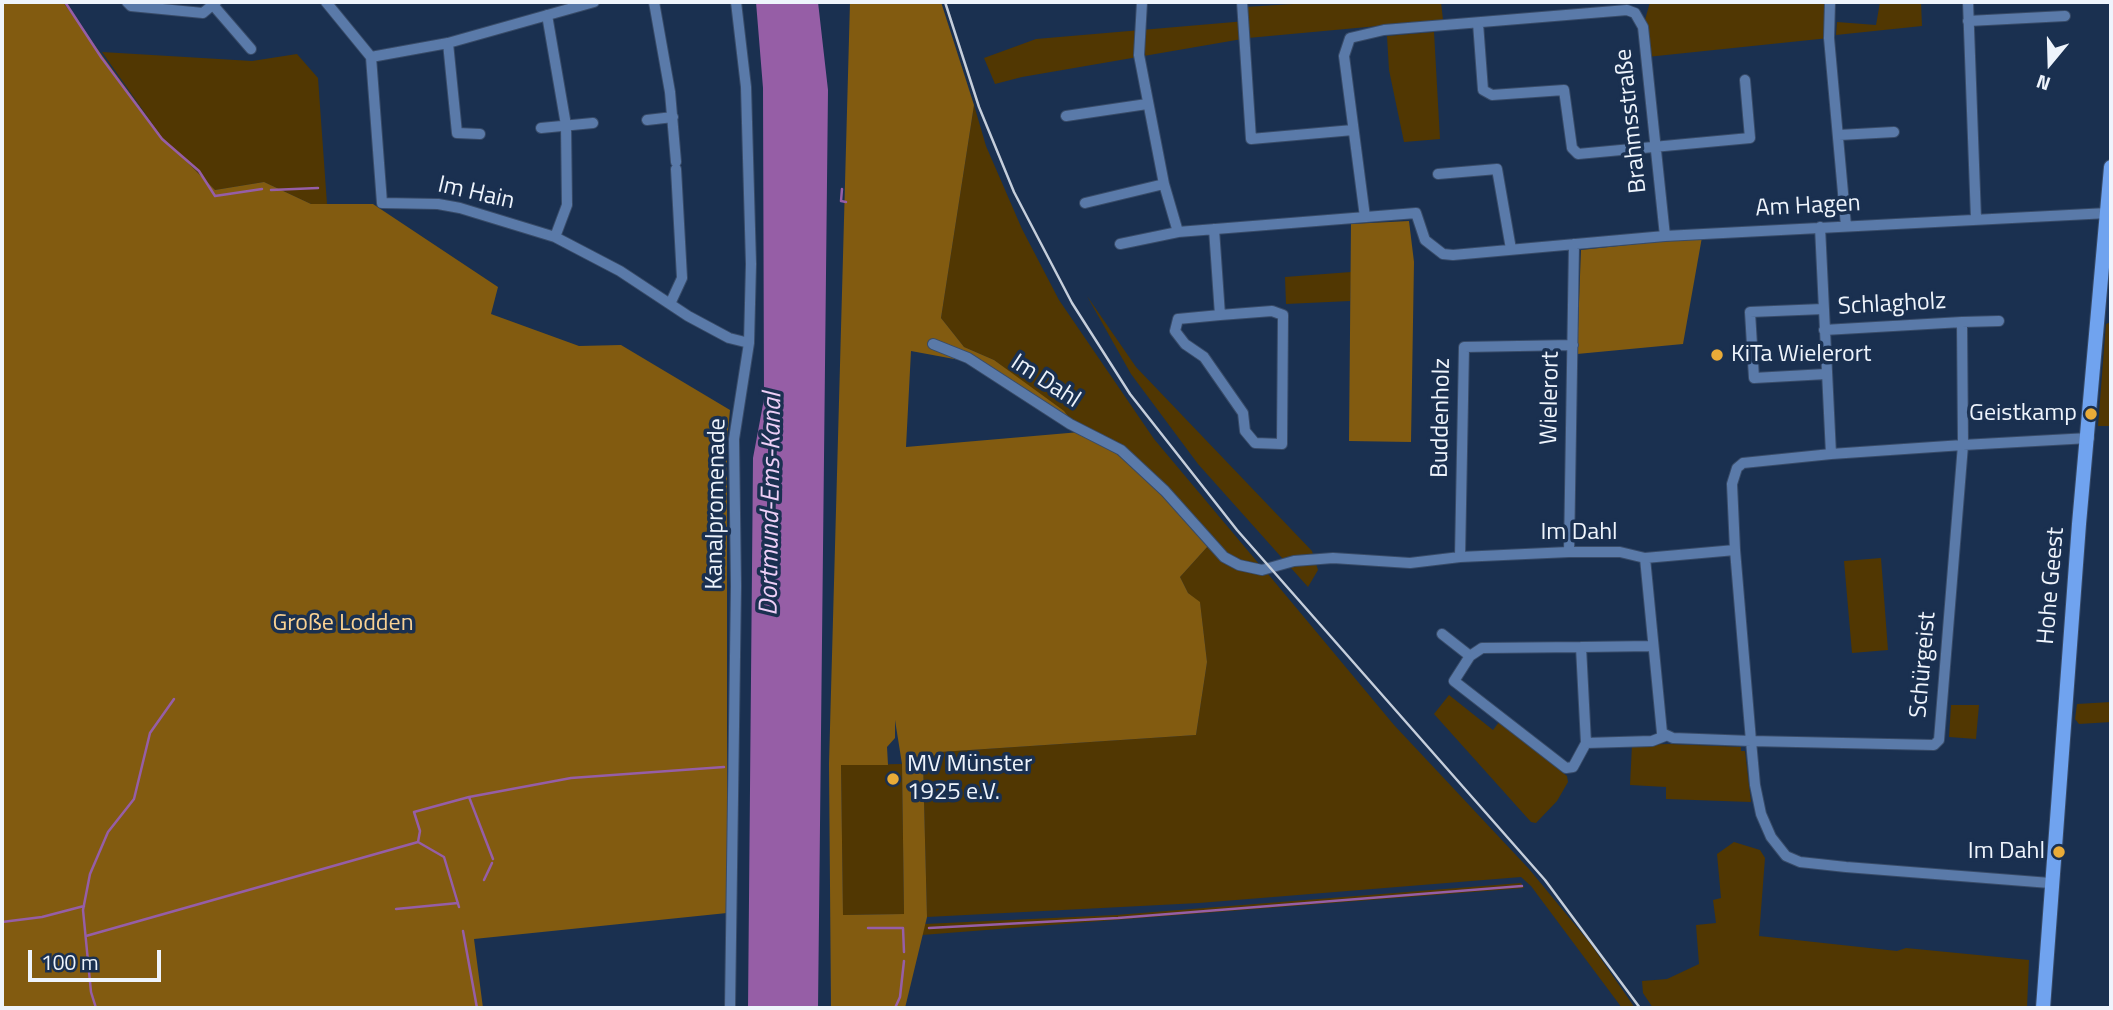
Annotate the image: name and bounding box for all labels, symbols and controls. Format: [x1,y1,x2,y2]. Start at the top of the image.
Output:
north arrow [2015,28,2085,98]
street label: Brahmsstraße [1610,47,1654,195]
text: N [2032,67,2054,99]
street label: Im Hain [435,171,517,217]
street label: Am Hagen [1755,190,1861,224]
street label: Schlagholz [1837,288,1947,322]
place label: KiTa Wielerort [1731,341,1871,369]
marker: KiTa Wielerort [1709,347,1725,363]
street label: Im Dahl [1005,349,1085,415]
street label: Wielerort [1536,351,1566,445]
street label: Buddenholz [1427,358,1457,478]
water label: Dortmund-Ems-Kanal [754,392,790,616]
place label: Geistkamp [1969,400,2077,428]
marker: Geistkamp [2083,406,2099,422]
street label: Kanalpromenade [701,418,733,590]
street label: Im Dahl [1540,519,1618,547]
street label: Hohe Geest [2033,526,2071,646]
park label: Große Lodden [272,610,414,638]
street label: Schürgeist [1905,611,1943,719]
place label: MV Münster 1925 e.V. [907,751,1032,807]
marker: MV Münster 1925 e.V. [885,771,901,787]
place label: Im Dahl [1968,838,2045,866]
marker: Im Dahl [2051,844,2067,860]
scale bar [32,936,164,980]
text: 100 m [41,946,98,978]

